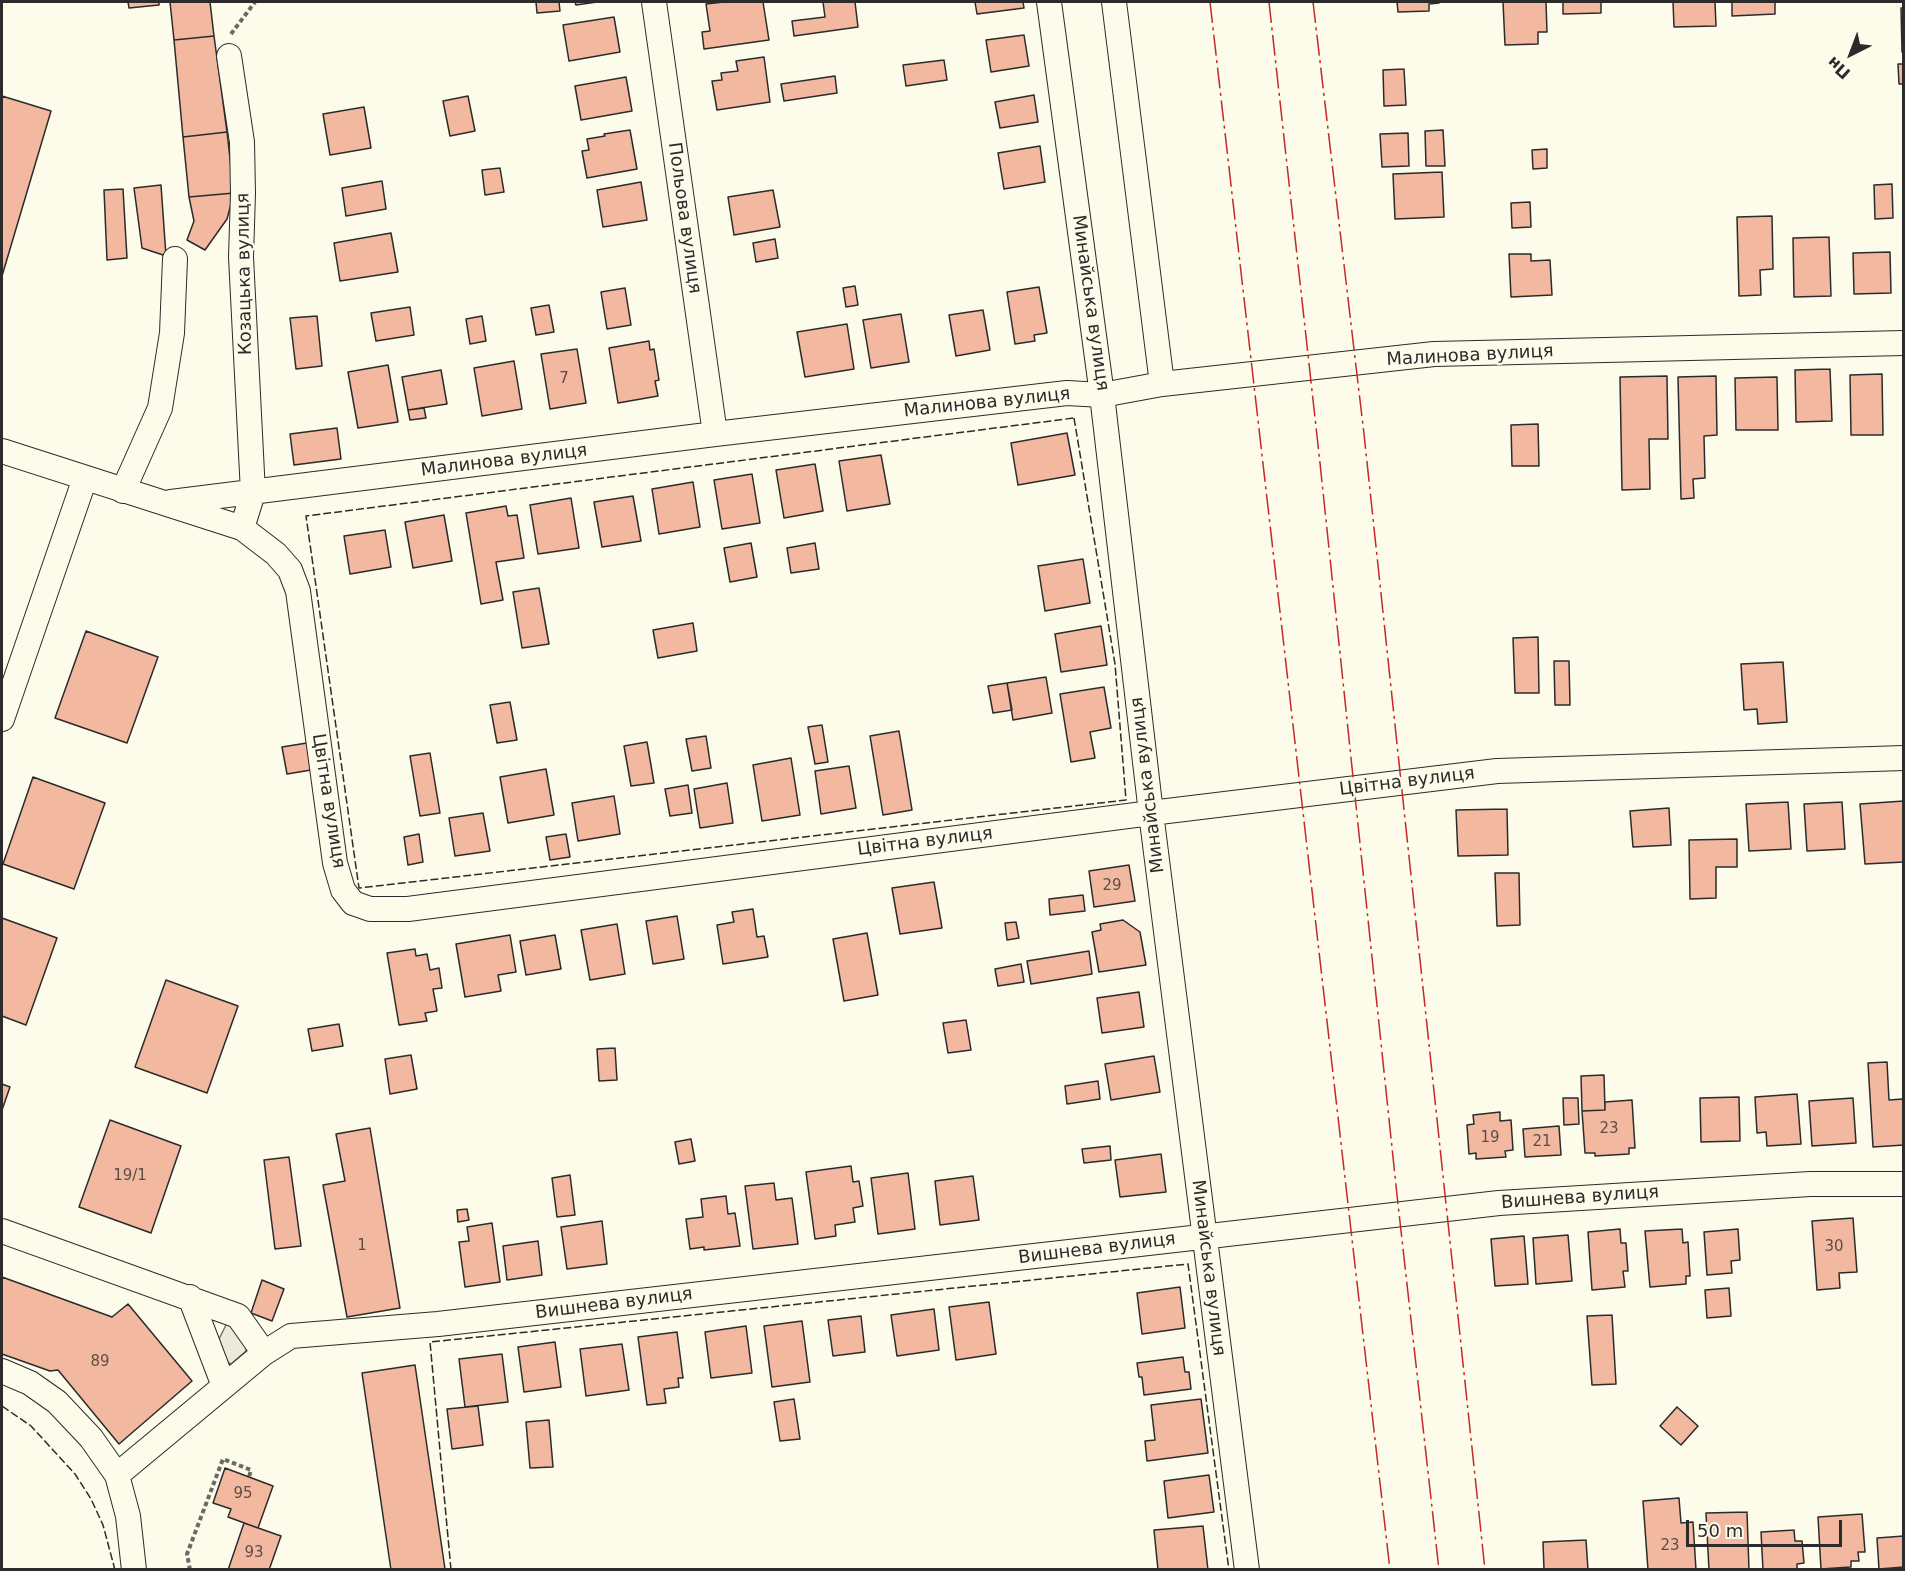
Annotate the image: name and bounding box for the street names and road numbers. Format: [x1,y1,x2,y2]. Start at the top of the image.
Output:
street label: Польова вулиця [663,141,705,295]
street label: Козацька вулиця [233,193,257,355]
street label: Минайська вулиця [1067,214,1113,392]
street label: Малинова вулиця [1386,341,1554,371]
street label: Малинова вулиця [903,384,1071,422]
street label: Малинова вулиця [420,440,588,482]
street label: Минайська вулиця [1126,696,1170,874]
street label: Цвітна вулиця [307,732,349,870]
street label: Цвітна вулиця [1338,763,1476,801]
street label: Цвітна вулиця [856,823,994,861]
street label: Минайська вулиця [1186,1179,1230,1357]
street label: Вишнева вулиця [1500,1182,1660,1214]
street label: Вишнева вулиця [1017,1229,1177,1269]
street label: Вишнева вулиця [534,1284,694,1324]

